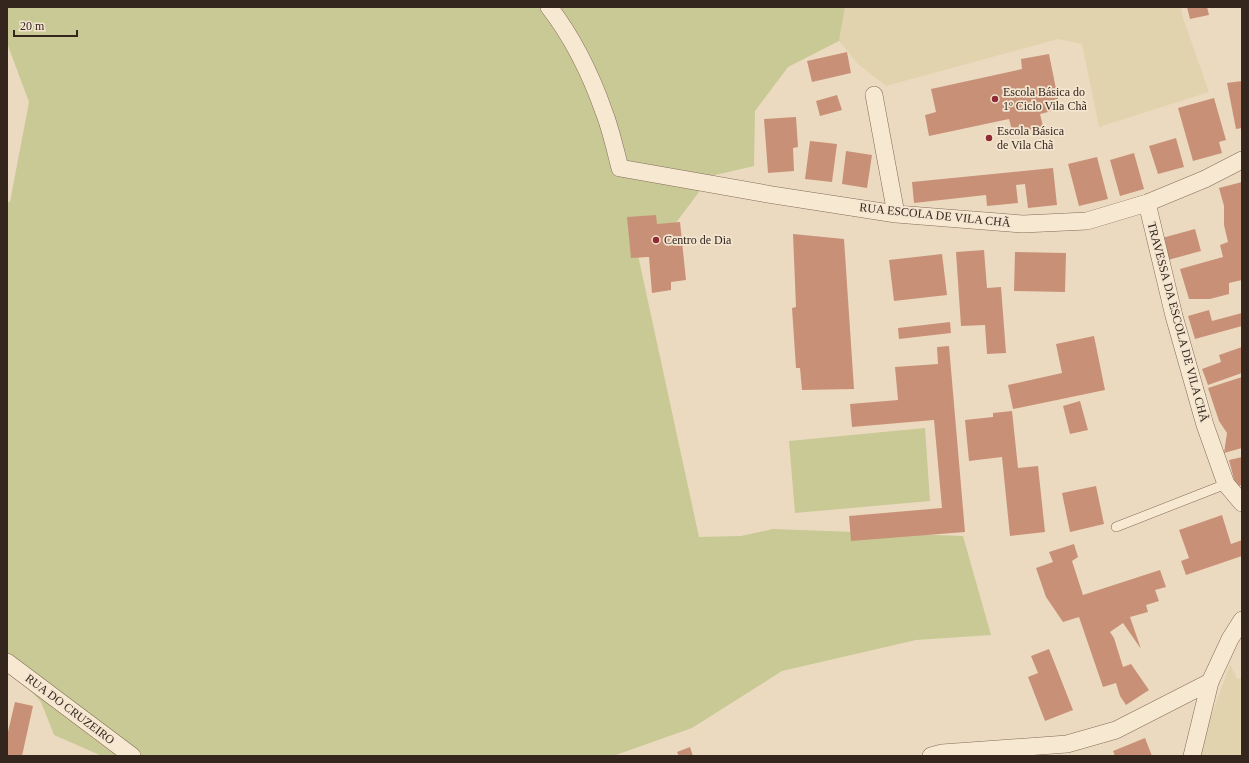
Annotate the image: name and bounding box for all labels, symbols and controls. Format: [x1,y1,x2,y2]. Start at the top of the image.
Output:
scale bar [14,12,77,38]
text: 20 m [20,19,45,33]
place label: Escola Básica do 1º Ciclo Vila Chã [1003,85,1087,113]
marker: Escola Básica do 1º Ciclo Vila Chã [990,94,1000,104]
place label: Escola Básica de Vila Chã [997,124,1065,152]
marker: Escola Básica de Vila Chã [984,133,994,143]
street label: RUA ESCOLA DE VILA CHÃ [859,200,1012,230]
street label: TRAVESSA DA ESCOLA DE VILA CHÃ [1145,220,1212,424]
place label: Centro de Dia [664,233,732,247]
marker: Centro de Dia [651,235,661,245]
street label: RUA DO CRUZEIRO [23,671,118,747]

